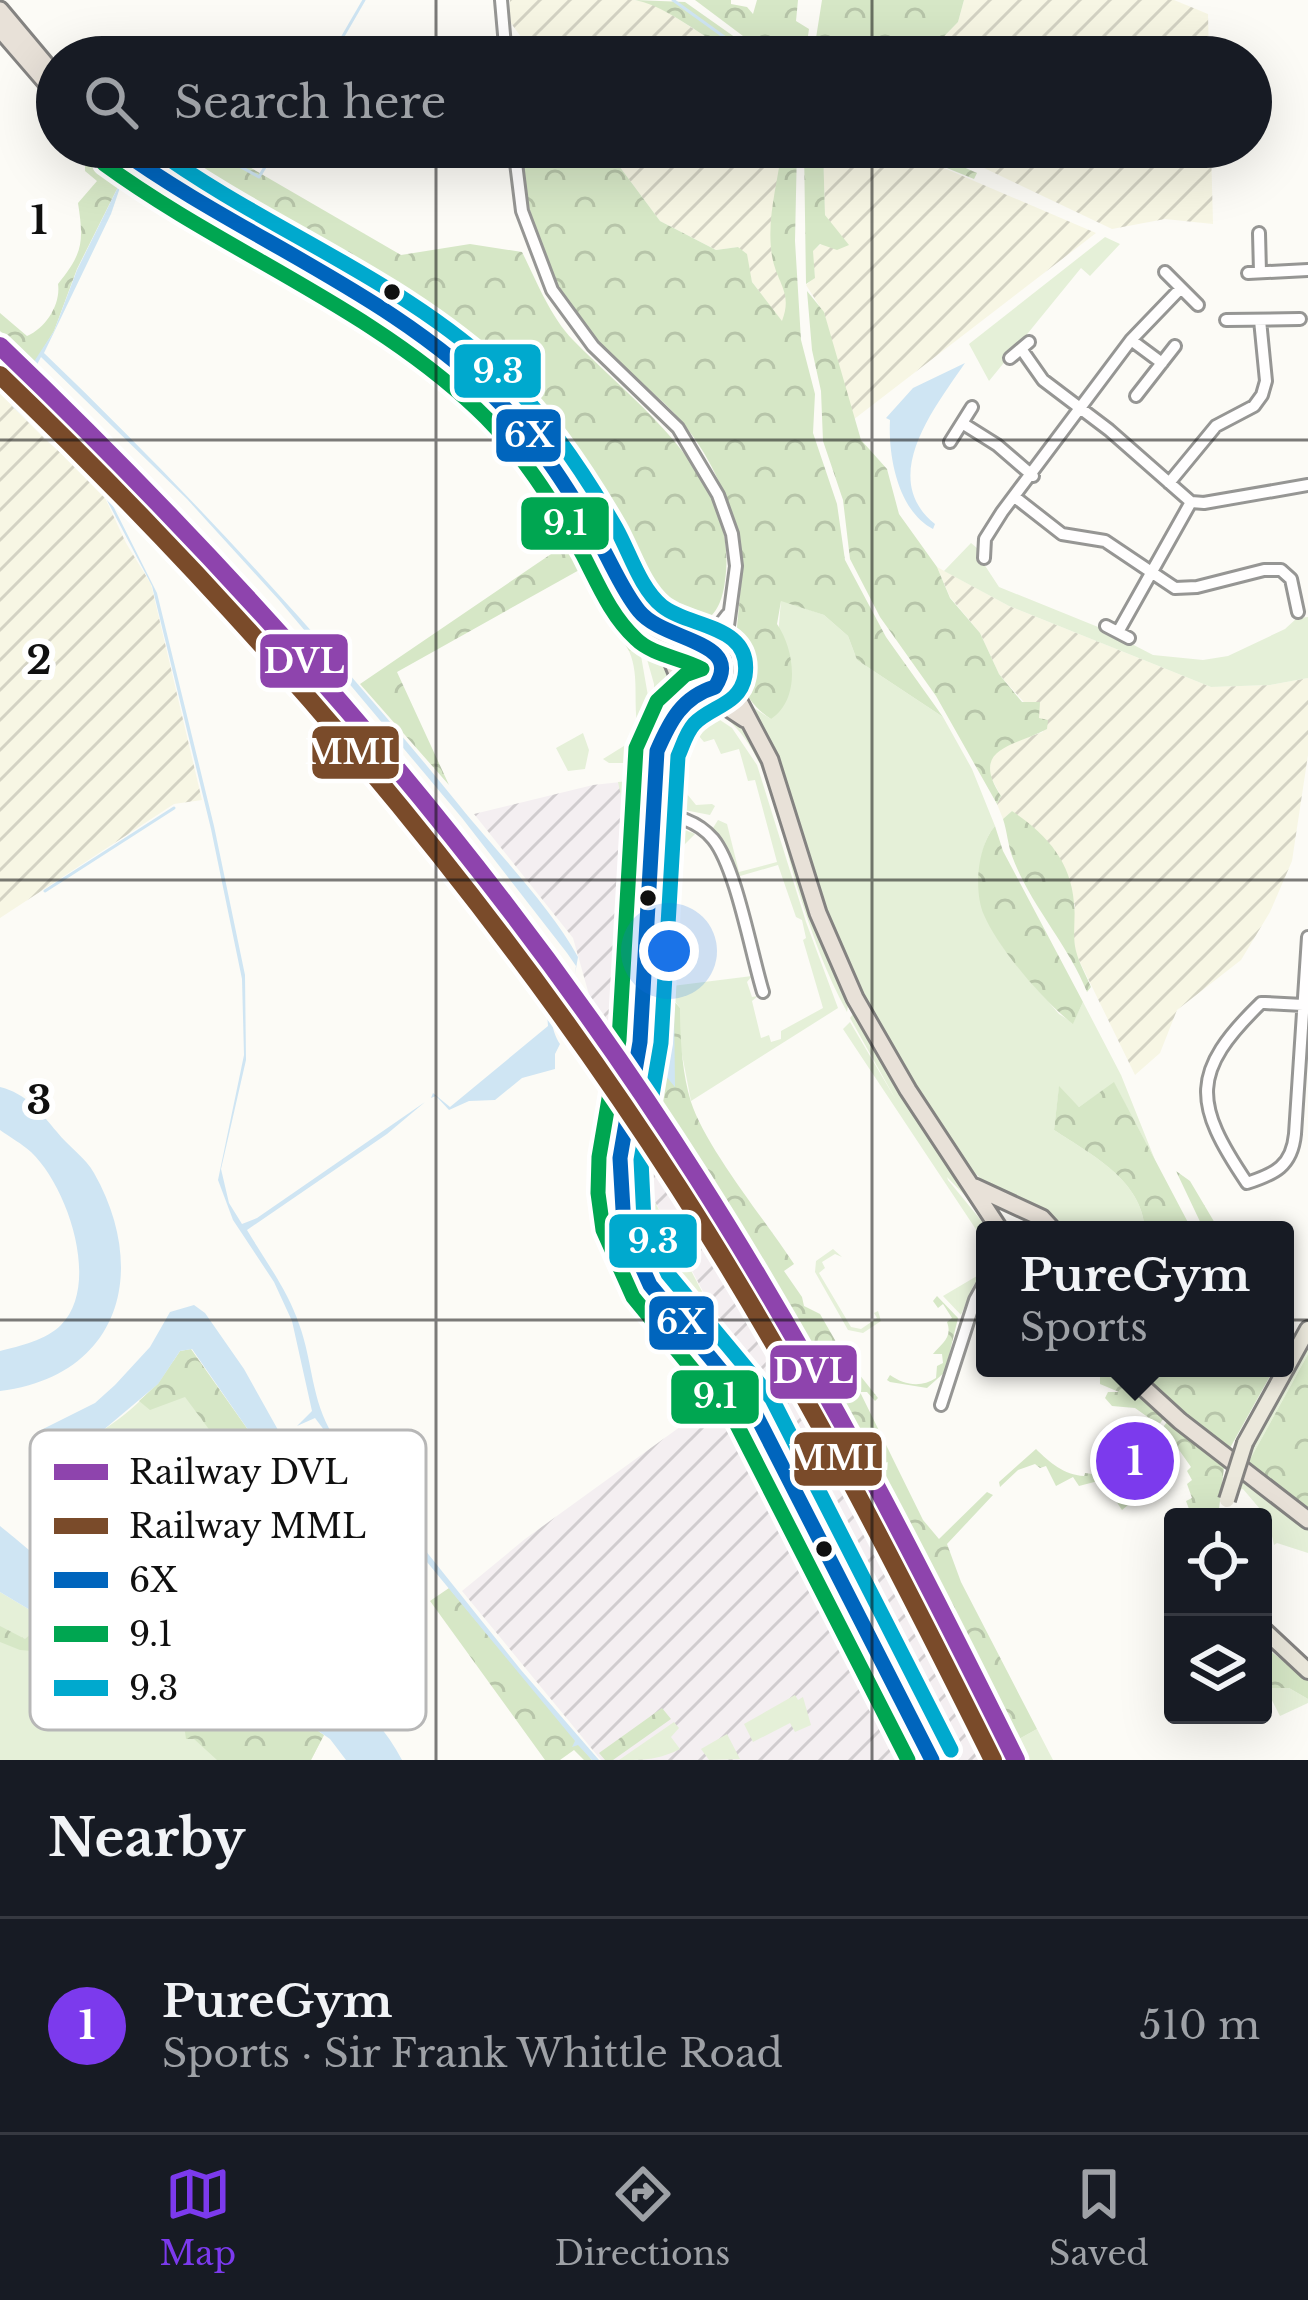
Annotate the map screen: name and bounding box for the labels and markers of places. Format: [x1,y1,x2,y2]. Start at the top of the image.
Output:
unlabelled marker [381,281,403,303]
unlabelled marker [637,887,659,909]
pin: 1 [1096,1416,1174,1506]
unlabelled marker [813,1538,835,1560]

